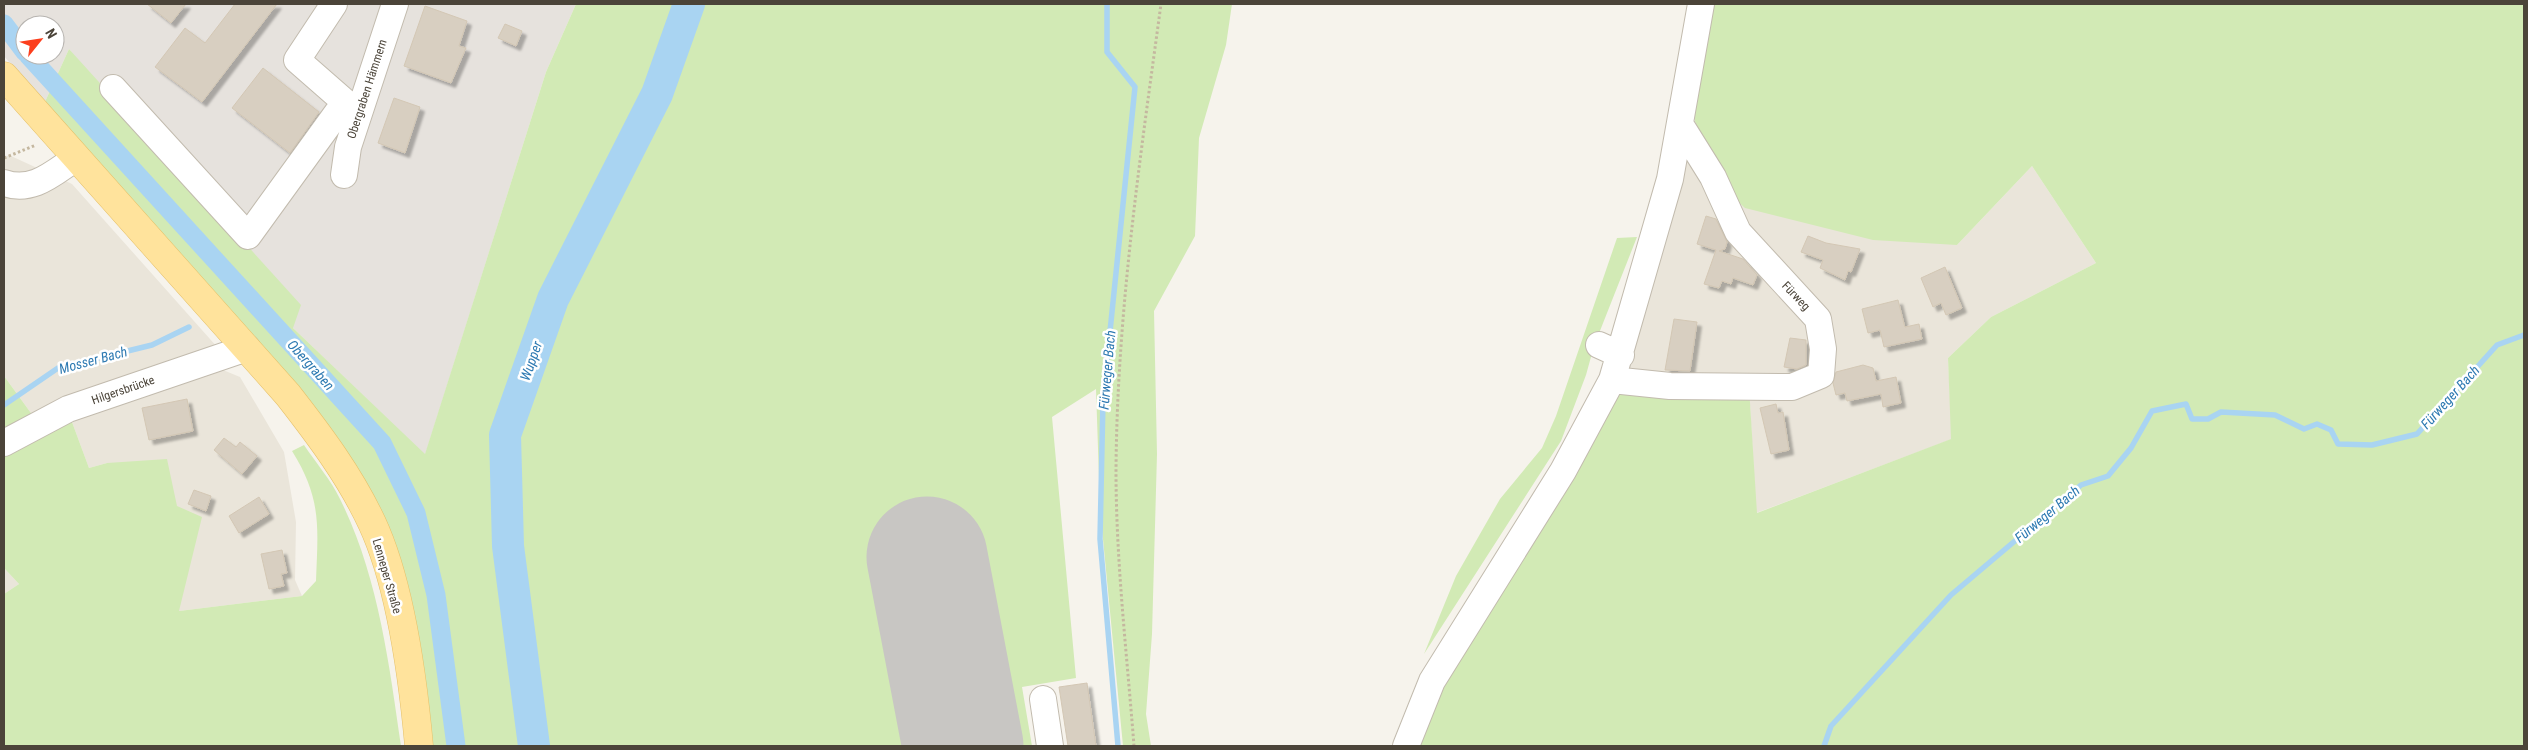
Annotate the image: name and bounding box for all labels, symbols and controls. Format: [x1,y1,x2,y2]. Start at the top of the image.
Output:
north arrow [15,15,65,65]
text: N [42,26,60,41]
street label: Obergraben Hämmern [344,37,390,141]
street label: Fürweg [1779,279,1813,313]
water label: Fürweger Bach [1096,330,1118,410]
water label: Obergraben [284,337,338,393]
water label: Wupper [517,338,545,383]
water label: Mosser Bach [57,343,129,377]
water label: Fürweger Bach [2417,362,2483,432]
street label: Hilgersbrücke [90,373,157,407]
water label: Fürweger Bach [2011,482,2083,546]
street label: Lenneper Straße [370,537,404,615]

